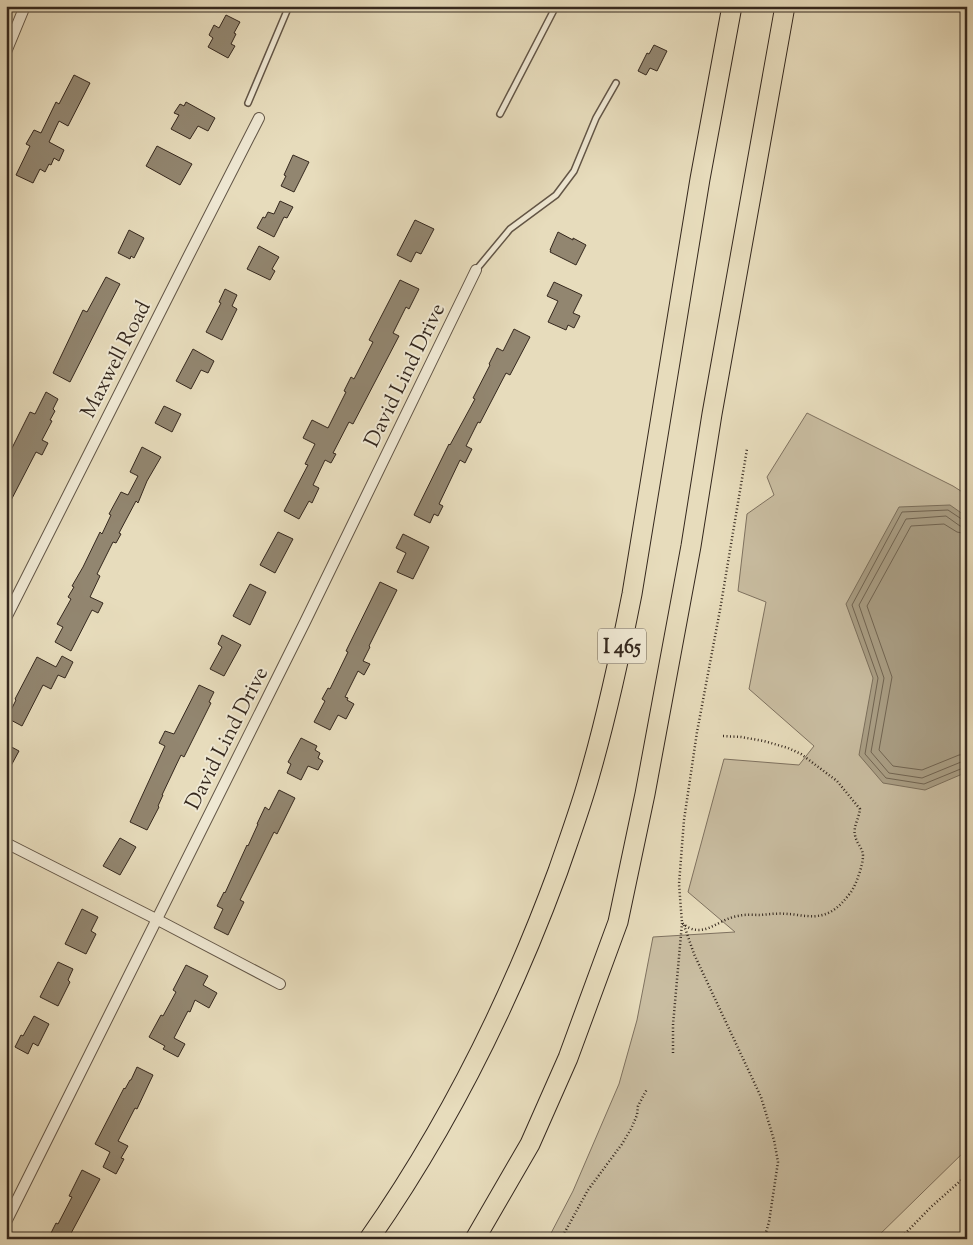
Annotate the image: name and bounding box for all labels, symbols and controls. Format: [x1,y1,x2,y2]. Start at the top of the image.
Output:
street label: Maxwell Road [74,296,159,424]
street label: David Lind Drive [358,299,454,453]
road number: I 465 [598,628,646,664]
street label: David Lind Drive [179,662,277,816]

